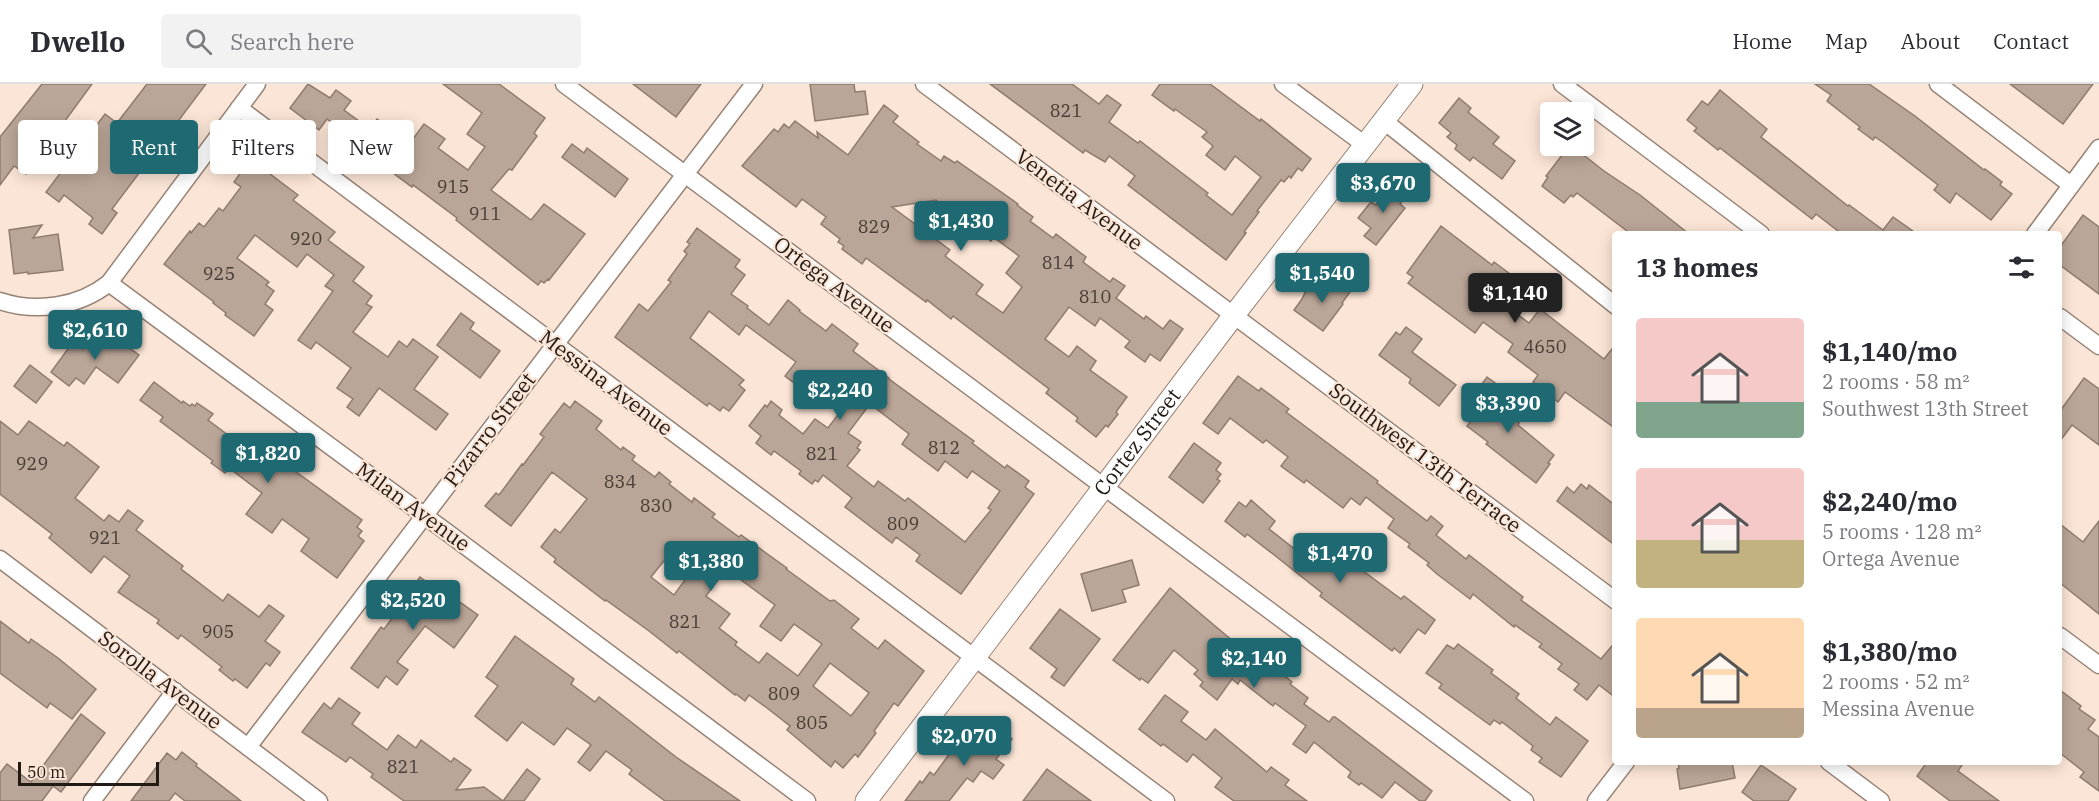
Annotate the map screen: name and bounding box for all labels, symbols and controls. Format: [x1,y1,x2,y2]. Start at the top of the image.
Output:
search box [161,14,581,68]
text: Dwello [30,23,125,60]
icon: search [182,25,215,58]
text: Search here [230,27,354,56]
text: Home [1732,27,1792,55]
text: Map [1825,27,1868,55]
text: About [1901,27,1960,55]
text: Contact [1993,27,2069,55]
house number: 821 [1050,99,1082,122]
map controls [1540,102,1594,156]
button: layers [1540,102,1594,156]
chip: Buy [18,120,98,174]
chip: Rent [110,120,198,174]
chip: Filters [210,120,316,174]
chip: New [328,120,414,174]
street label: Venetia Avenue [1010,142,1149,256]
pin: $3,670 [1334,163,1432,214]
text: $3,670 [1350,169,1416,196]
house number: 915 [437,175,469,198]
pin: $1,430 [912,201,1010,252]
house number: 911 [469,202,501,225]
text: $1,430 [928,207,994,234]
house number: 829 [858,215,890,238]
house number: 920 [290,227,322,250]
street label: Ortega Avenue [768,229,901,339]
text: 13 homes [1636,250,1758,284]
house number: 814 [1042,251,1074,274]
icon: filters [2005,251,2038,284]
pin: $1,540 [1273,253,1371,304]
text: $1,540 [1289,259,1355,286]
house number: 925 [203,262,235,285]
pin: $1,140 [1466,273,1564,324]
text: $1,140 [1482,279,1548,306]
house number: 810 [1079,285,1111,308]
pin: $2,610 [46,310,144,361]
text: $2,610 [62,316,128,343]
street label: Messina Avenue [534,323,679,442]
text: $1,140/mo [1822,334,1957,368]
house number: 4650 [1523,335,1567,358]
icon: home [1684,342,1756,414]
street label: Pizarro Street [437,367,541,492]
text: 2 rooms · 58 m² [1822,368,1969,395]
pin: $2,240 [791,370,889,421]
text: $2,240 [807,376,873,403]
street label: Southwest 13th Terrace [1324,376,1527,539]
street label: Cortez Street [1087,382,1187,501]
pin: $3,390 [1459,383,1557,434]
text: $3,390 [1475,389,1541,416]
text: Southwest 13th Street [1822,395,2029,422]
pin: $1,820 [219,433,317,484]
house number: 812 [928,436,960,459]
text: $1,820 [235,439,301,466]
house number: 821 [806,442,838,465]
house number: 929 [16,452,48,475]
street label: Milan Avenue [351,455,476,557]
house number: 834 [604,470,636,493]
text: $2,240/mo [1822,484,1957,518]
icon: home [1684,492,1756,564]
house number: 830 [640,494,672,517]
house number: 809 [887,512,919,535]
text: 5 rooms · 128 m² [1822,518,1981,545]
house number: 921 [89,526,121,549]
pin: $1,470 [1291,533,1389,584]
text: $1,470 [1307,539,1373,566]
pin: $1,380 [662,541,760,592]
text: Ortega Avenue [1822,545,1960,572]
text: $1,380 [678,547,744,574]
pin: $2,520 [364,580,462,631]
text: $2,520 [380,586,446,613]
house number: 821 [669,610,701,633]
house number: 905 [202,620,234,643]
street label: Sorolla Avenue [93,623,228,735]
text: $1,380/mo [1822,634,1957,668]
pin: $2,140 [1205,638,1303,689]
icon: home [1684,642,1756,714]
text: $2,140 [1221,644,1287,671]
text: 2 rooms · 52 m² [1822,668,1969,695]
house number: 809 [768,682,800,705]
text: Messina Avenue [1822,695,1975,722]
house number: 805 [796,711,828,734]
pin: $2,070 [915,716,1013,767]
text: $2,070 [931,722,997,749]
house number: 821 [387,755,419,778]
scale bar [18,759,159,786]
text: 50 m [27,762,65,782]

